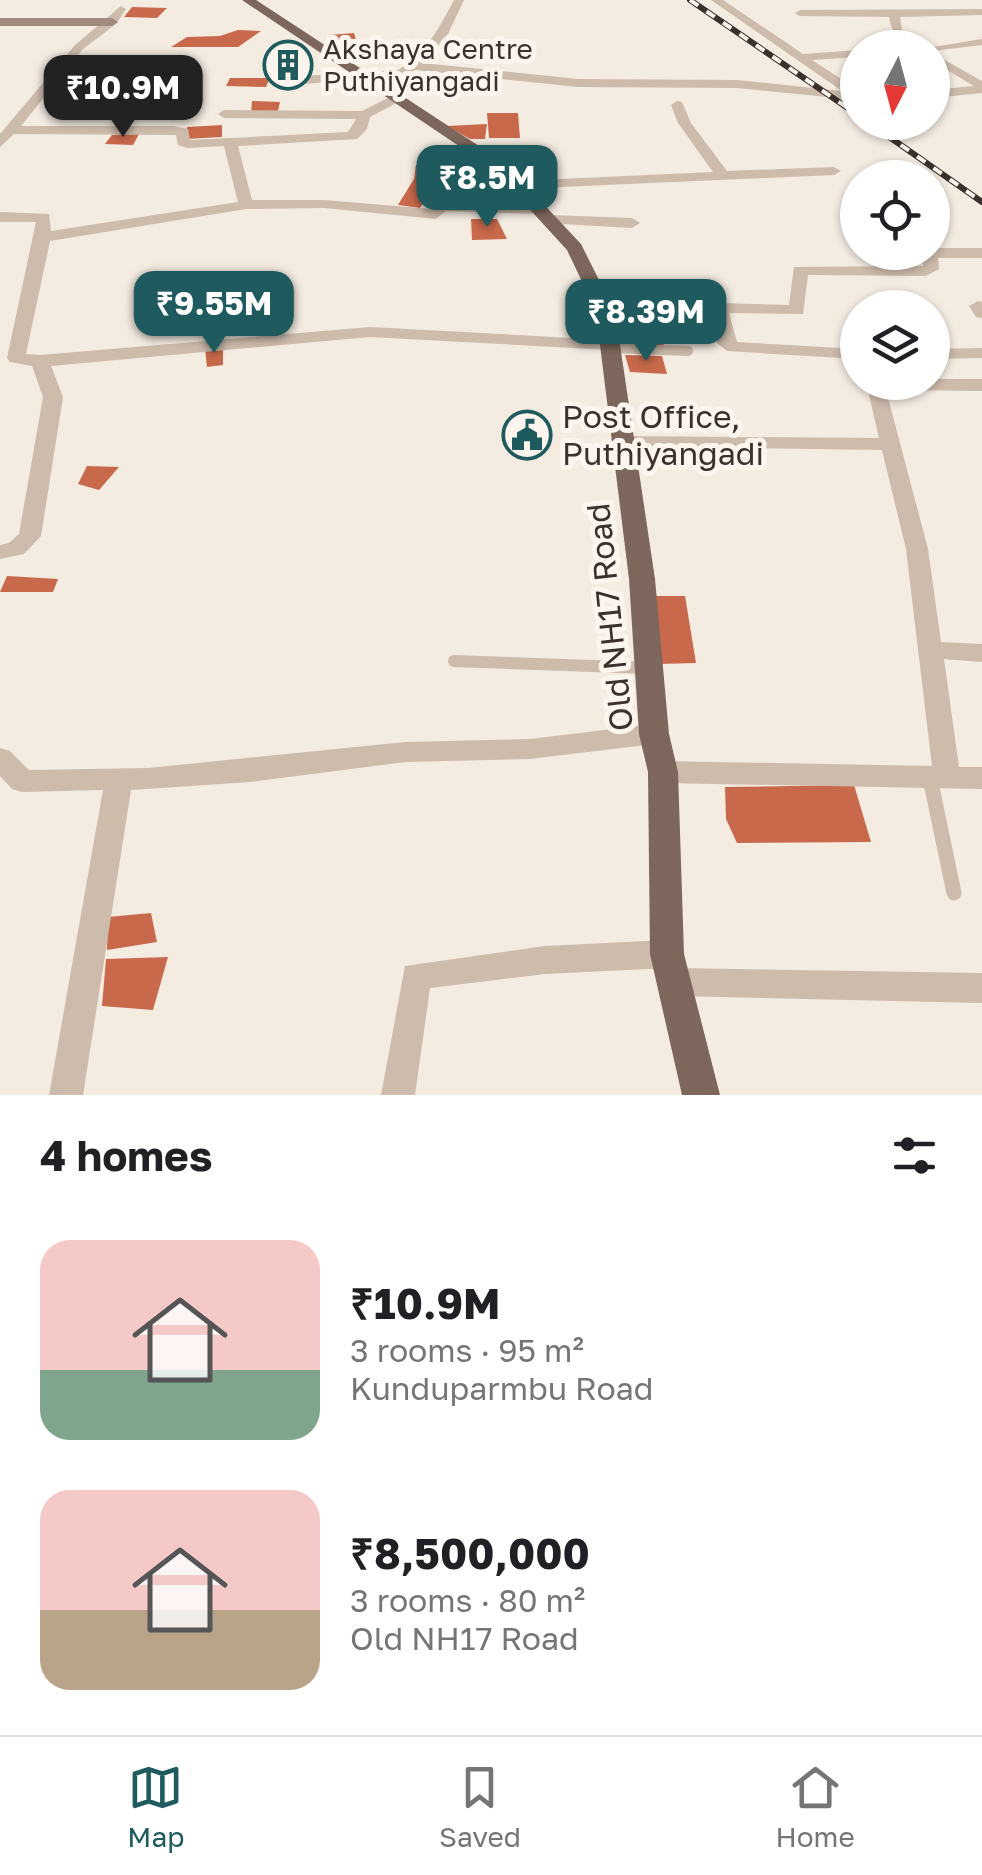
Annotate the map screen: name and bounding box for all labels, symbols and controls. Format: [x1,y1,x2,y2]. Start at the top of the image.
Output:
north arrow [840,30,950,140]
map controls [840,30,950,400]
place label: Akshaya Centre Puthiyangadi [323,32,533,97]
building icon: Akshaya Centre Puthiyangadi [262,39,314,91]
pin: ₹10.9M [42,55,204,140]
text: ₹10.9M [66,68,180,106]
pin: ₹8.5M [417,145,557,230]
text: ₹8.5M [438,158,536,196]
button: locate [840,160,950,270]
pin: ₹9.55M [133,271,295,356]
pin: ₹8.39M [565,279,727,364]
text: ₹9.55M [156,284,272,322]
button: layers [840,290,950,400]
text: ₹8.39M [587,292,705,330]
place label: Post Office, Puthiyangadi [562,397,764,472]
public building icon: Post Office, Puthiyangadi [501,409,553,461]
street label: Old NH17 Road [578,501,640,733]
icon: filters [887,1128,942,1183]
text: 4 homes [40,1130,212,1180]
text: ₹10.9M [350,1278,500,1328]
icon: home [120,1280,240,1400]
text: 3 rooms · 95 m² [350,1331,584,1369]
text: Kunduparmbu Road [350,1369,654,1407]
text: ₹8,500,000 [350,1528,590,1578]
icon: home [120,1530,240,1650]
text: 3 rooms · 80 m² [350,1581,585,1619]
text: Old NH17 Road [350,1619,579,1657]
tab: Map [127,1760,184,1853]
tab: Saved [439,1760,521,1853]
tab: Home [776,1760,855,1853]

